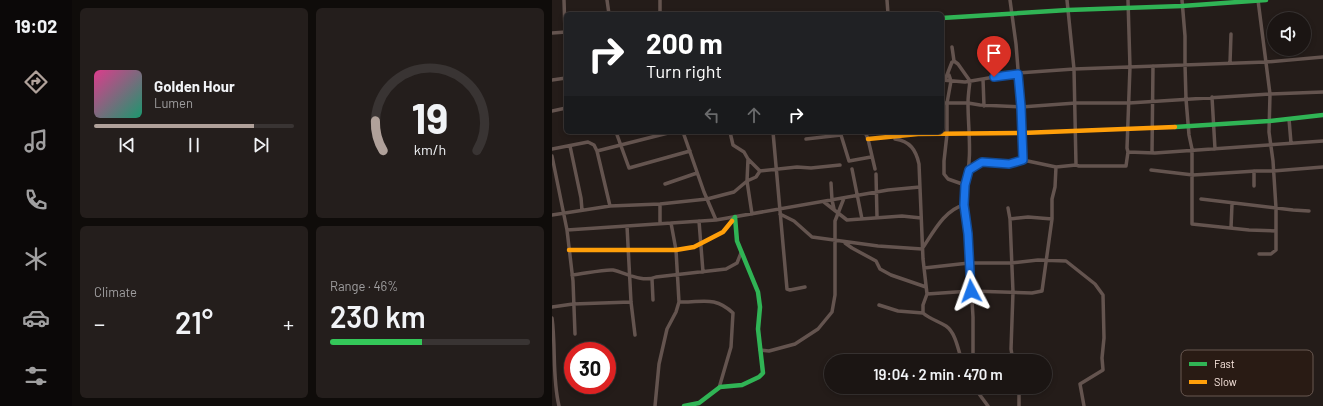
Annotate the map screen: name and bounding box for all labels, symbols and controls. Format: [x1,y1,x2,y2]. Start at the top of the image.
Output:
map controls [1267,12,1311,56]
button: sound [1267,12,1311,56]
text: 19:02 [15,15,57,37]
text: 200 m [646,26,723,60]
icon: right [580,28,632,80]
pin [977,36,1011,77]
icon: arrive [983,42,1005,64]
text: Turn right [646,60,722,82]
icon: directions [22,68,50,96]
text: Golden Hour [154,77,235,95]
text: 19 [412,92,448,142]
text: Lumen [154,95,193,111]
icon: left [701,104,723,126]
icon: ahead [743,104,765,126]
icon: right [785,104,807,126]
icon: music [22,127,50,155]
icon: previous [116,134,138,156]
icon: pause [183,134,205,156]
icon: next [250,134,272,156]
text: km/h [414,140,446,157]
icon: phone [22,186,50,214]
icon: climate [22,245,50,273]
position arrow [950,270,992,312]
text: Range · 46% [330,278,398,294]
text: Climate [94,284,137,300]
text: 230 km [330,298,426,334]
icon: car [22,304,50,332]
text: 21° [175,304,213,340]
text: − [94,310,105,336]
text: + [283,310,294,336]
speed limit sign: 30 [564,342,616,394]
legend [1181,350,1313,396]
text: Fast [1214,357,1235,370]
icon: filters [22,362,50,390]
text: 19:04 · 2 min · 470 m [873,365,1003,383]
text: Slow [1214,375,1237,388]

